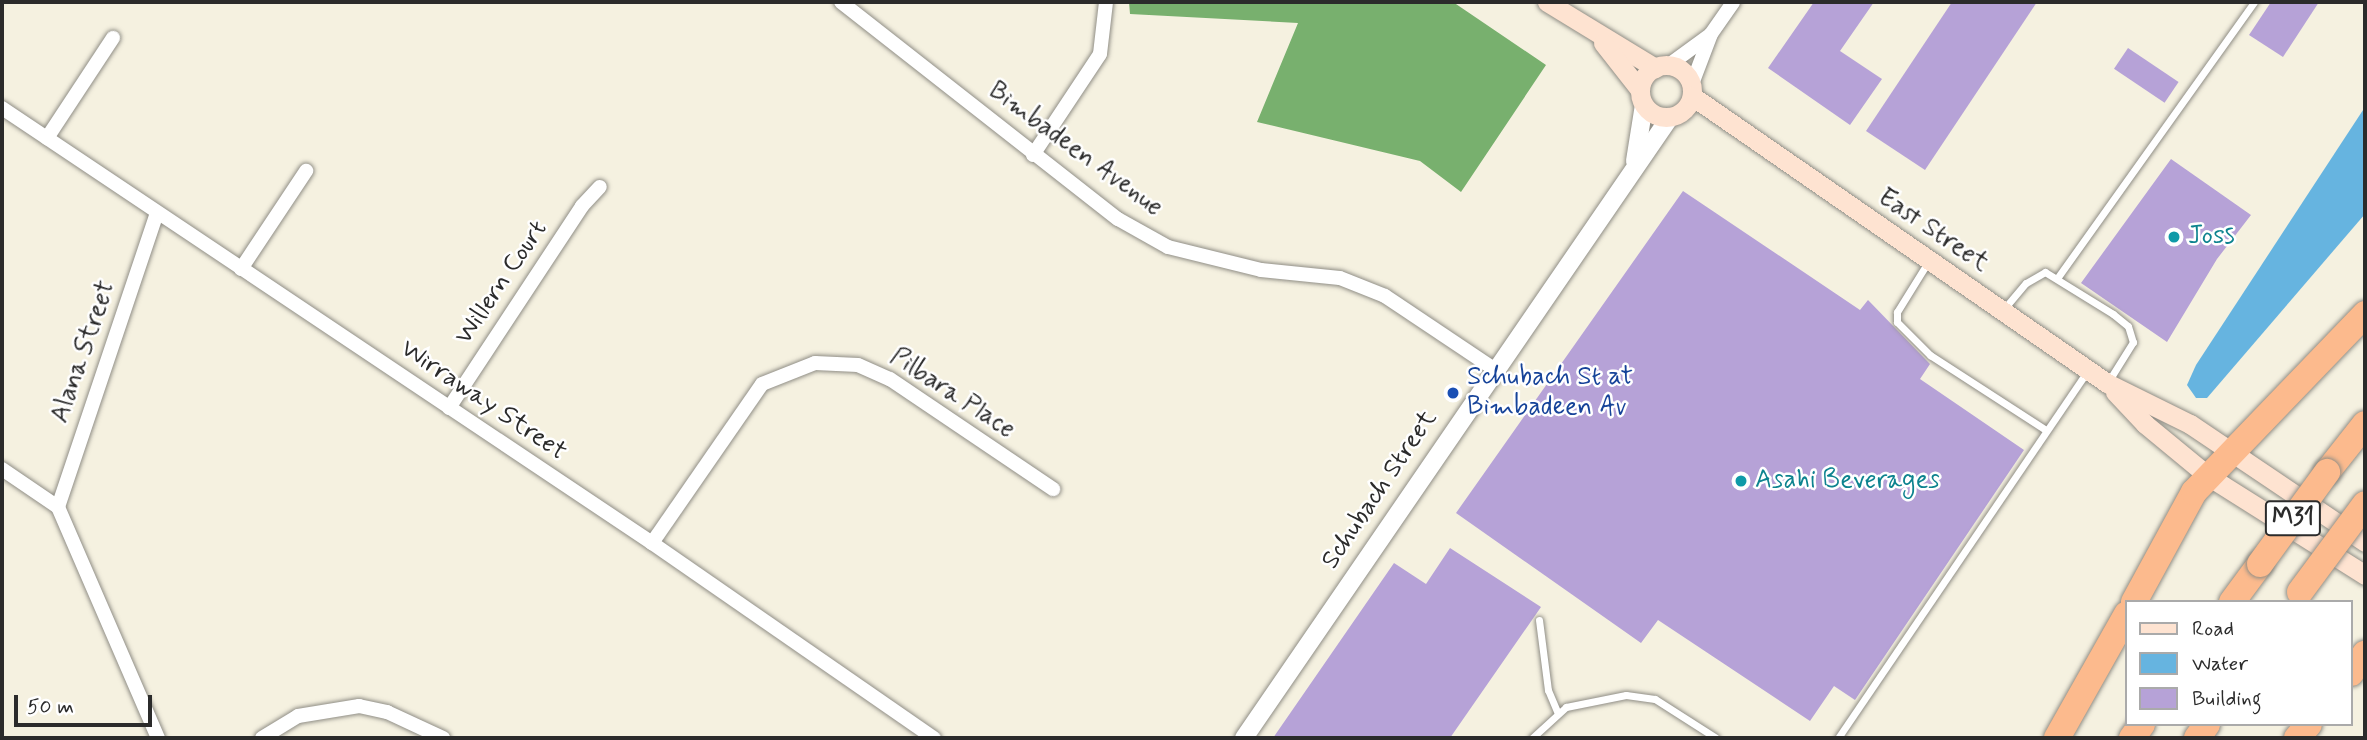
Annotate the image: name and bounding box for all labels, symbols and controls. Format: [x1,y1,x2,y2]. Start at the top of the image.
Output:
street label: Bimbadeen Avenue [979,75,1171,225]
street label: East Street [1871,182,1995,280]
street label: Willern Court [448,213,556,353]
place label: Joss [2188,221,2235,253]
marker: Joss [2166,229,2182,245]
street label: Alana Street [45,277,123,427]
street label: Wirraway Street [394,334,572,468]
street label: Pilbara Place [883,342,1021,446]
place label: Schubach St at Bimbadeen Av [1467,362,1636,424]
marker: Schubach St at Bimbadeen Av [1445,385,1461,401]
street label: Schubach Street [1315,405,1445,575]
place label: Asahi Beverages [1755,465,1939,497]
marker: Asahi Beverages [1733,473,1749,489]
road number: M31 [2263,498,2323,538]
legend [2126,600,2353,726]
text: Road [2192,615,2234,643]
text: Water [2192,650,2248,678]
scale bar [18,680,156,724]
text: Building [2192,685,2262,713]
text: 50 m [27,693,74,721]

